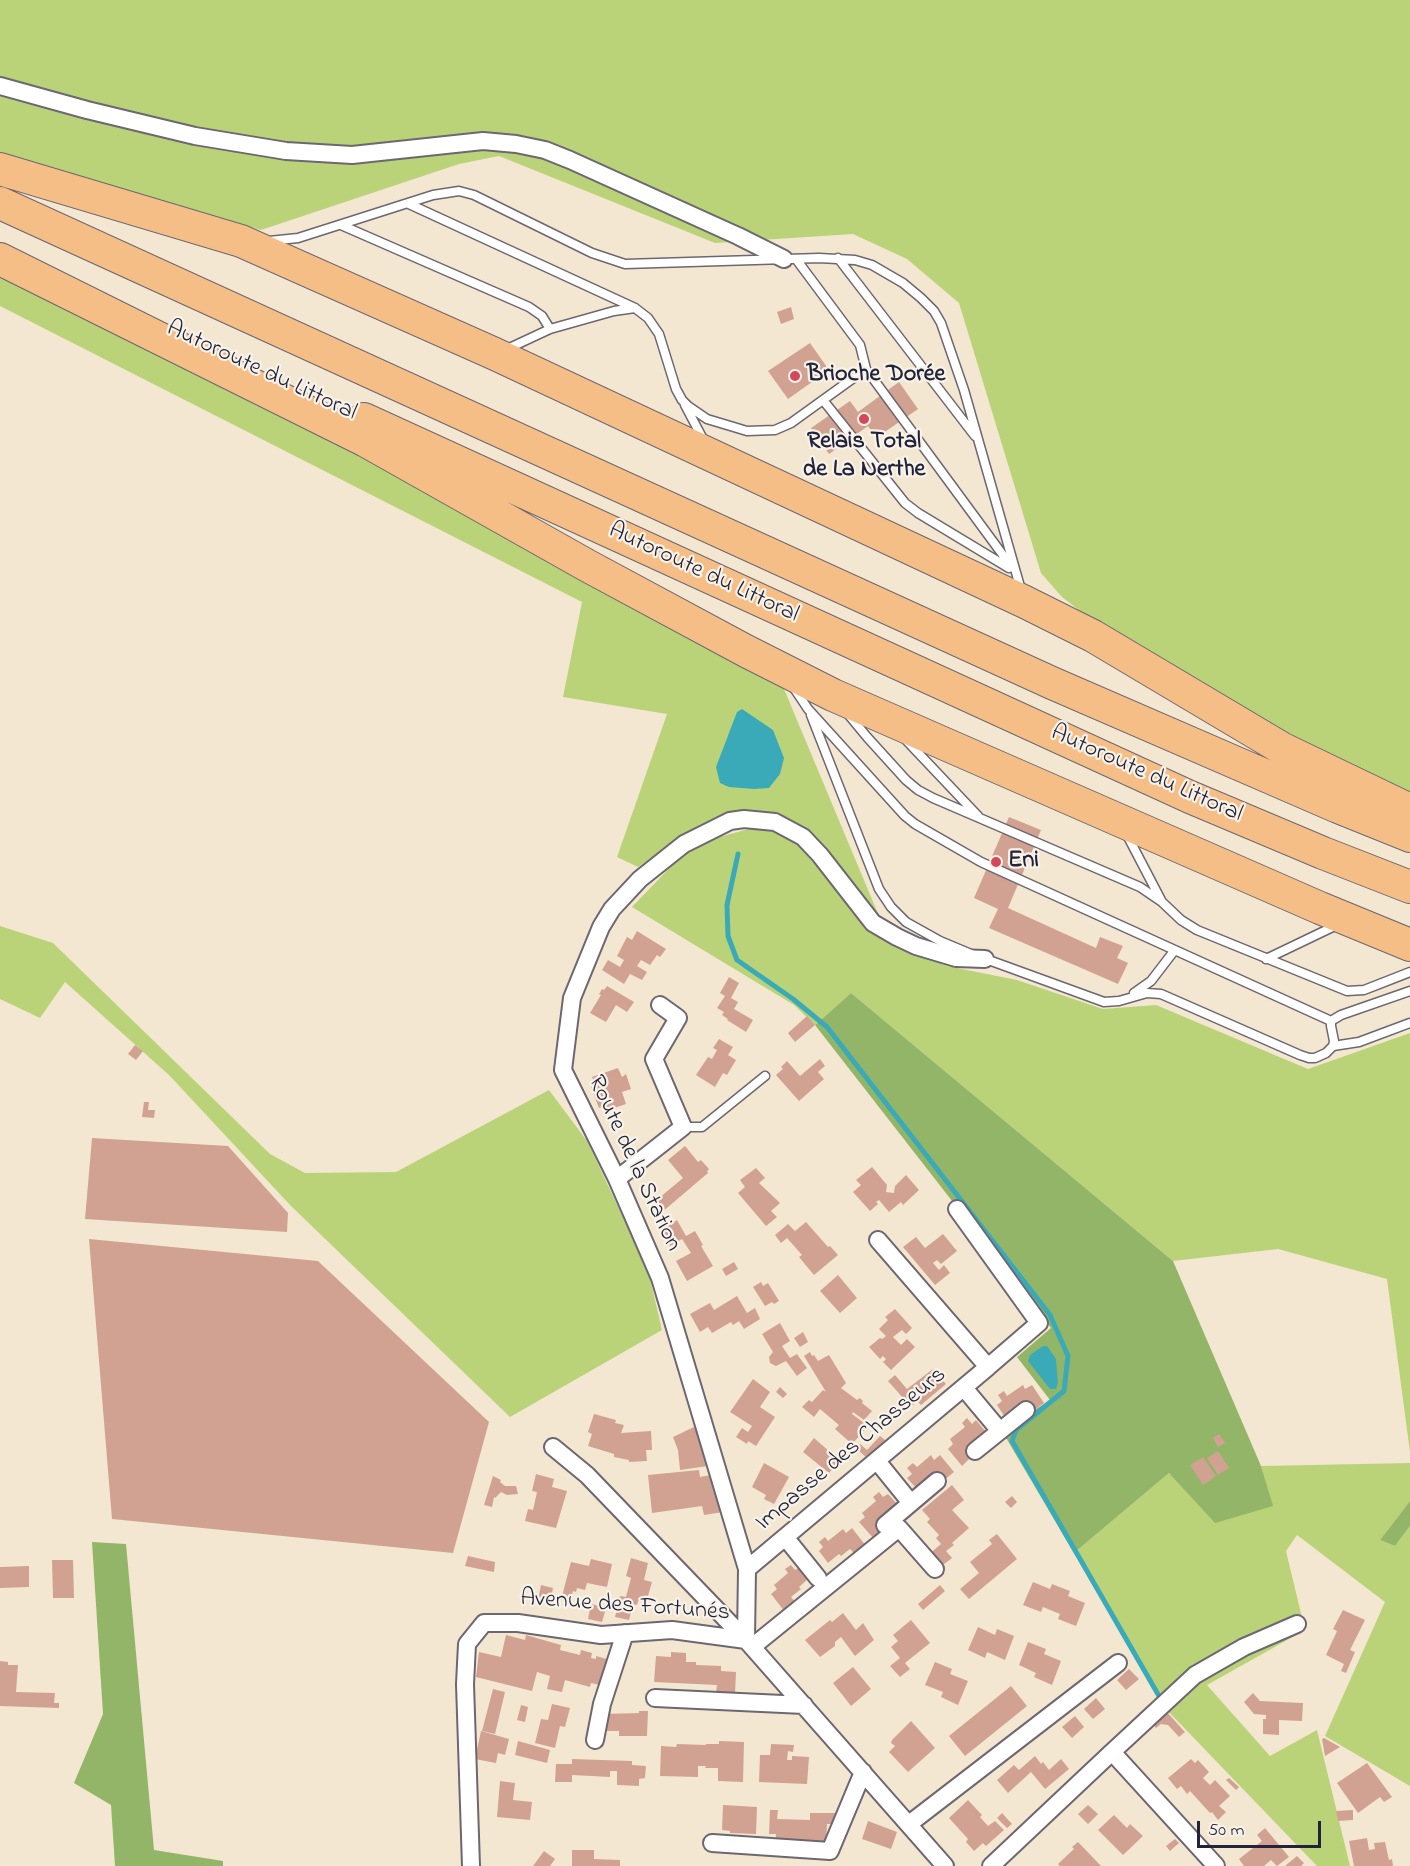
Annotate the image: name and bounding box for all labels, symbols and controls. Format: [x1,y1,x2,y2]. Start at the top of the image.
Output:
street label: Autoroute du Littoral [161,315,361,429]
place label: Brioche Dorée [807,362,945,390]
marker: Brioche Dorée [788,369,802,383]
marker: Relais Total de La Nerthe [857,412,871,426]
place label: Relais Total de La Nerthe [803,429,925,485]
street label: Autoroute du Littoral [603,517,803,631]
street label: Autoroute du Littoral [1046,720,1246,830]
place label: Eni [1008,848,1039,876]
marker: Eni [989,855,1003,869]
street label: Route de la Station [580,1072,686,1256]
street label: Impasse des Chasseurs [751,1362,953,1538]
street label: Avenue des Fortunés [519,1585,731,1629]
scale bar [1200,1809,1324,1847]
text: 50 m [1208,1818,1245,1844]

